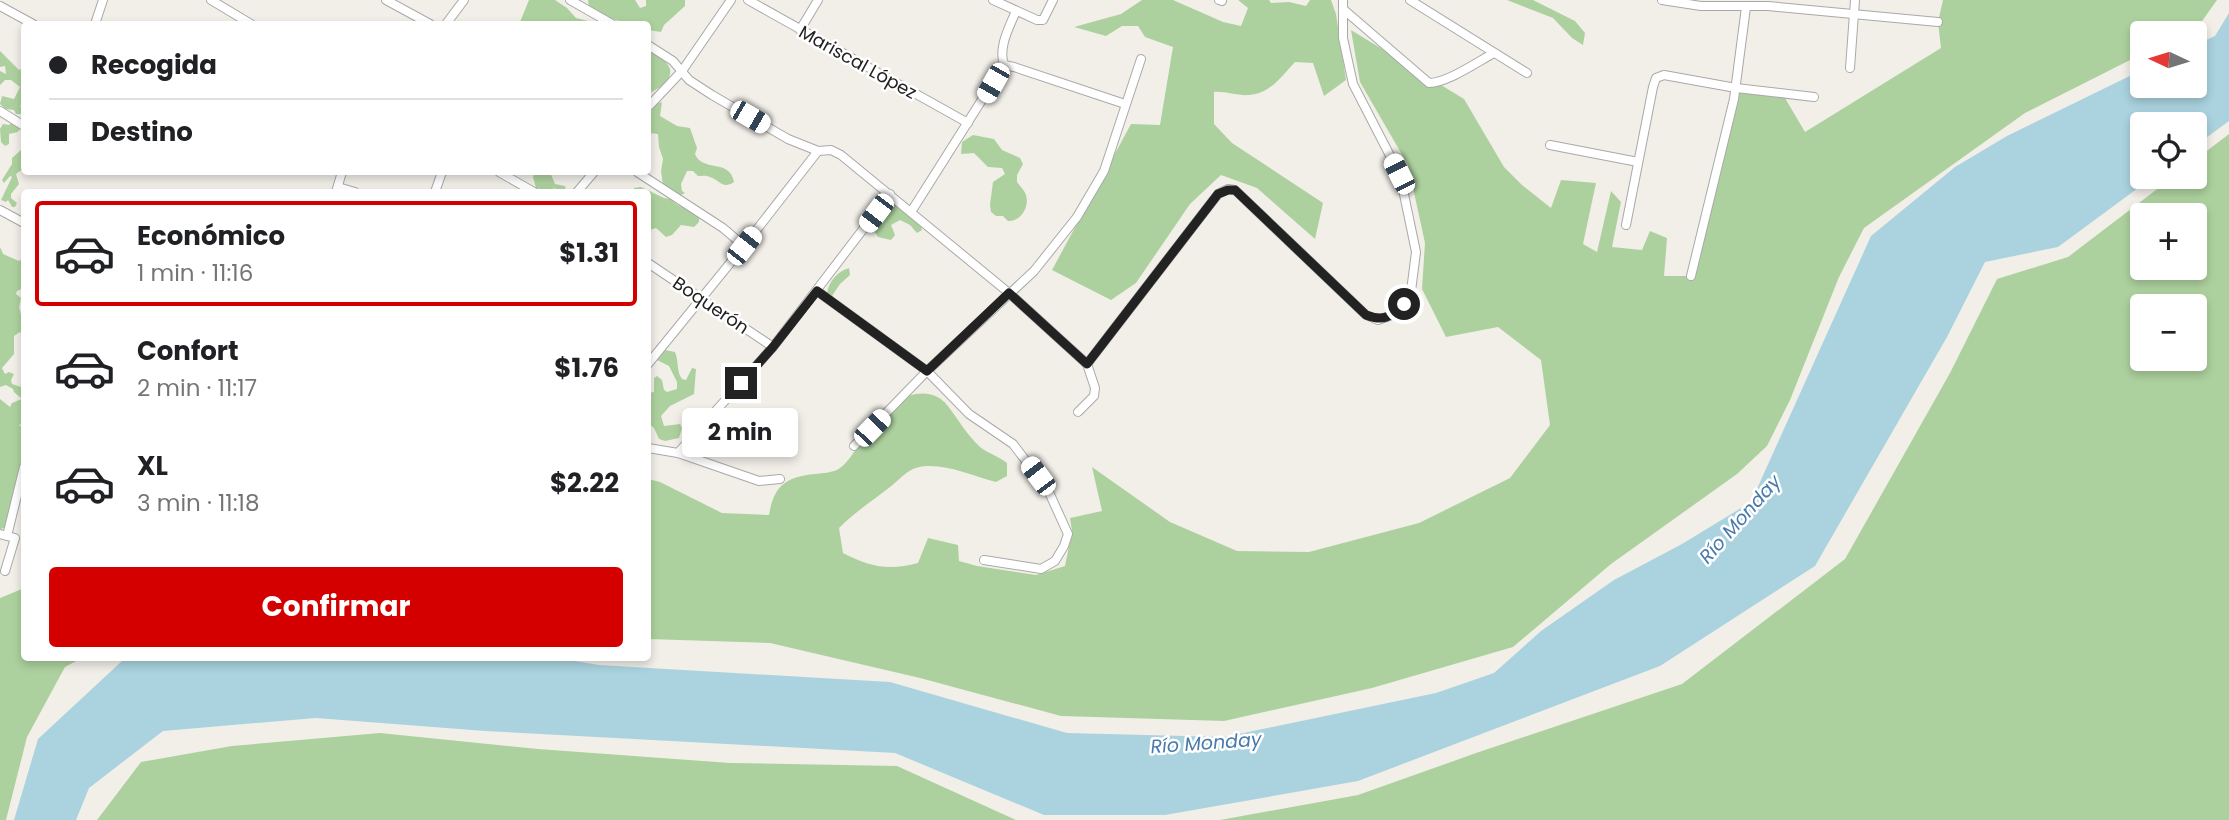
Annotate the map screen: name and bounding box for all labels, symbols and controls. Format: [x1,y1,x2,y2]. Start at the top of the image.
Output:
street label: Mariscal López [794,19,922,105]
north arrow [2130,21,2207,98]
map controls [2130,21,2207,371]
text: Recogida [91,47,217,83]
car [974,60,1013,106]
car [727,97,774,137]
button: locate [2130,112,2207,189]
text: Destino [91,114,193,150]
car [1381,151,1418,197]
car [855,190,898,236]
button: + [2130,203,2207,280]
text: Económico [137,218,285,254]
icon: car [53,222,116,285]
car [723,223,766,269]
text: $1.31 [559,235,619,271]
text: 1 min · 11:16 [137,257,253,289]
street label: Boquerón [668,270,754,340]
route start [1388,288,1420,320]
button: − [2130,294,2207,371]
text: Confort [137,333,239,369]
icon: car [53,337,116,400]
text: $1.76 [554,350,619,386]
route end [725,367,757,399]
text: 2 min · 11:17 [137,372,257,404]
car [850,406,895,450]
callout: 2 min [683,408,799,457]
text: 2 min [708,416,772,448]
text: XL [137,448,168,484]
icon: car [53,452,116,515]
car [1017,453,1060,499]
text: $2.22 [550,465,619,501]
water label: Río Monday [1693,468,1788,569]
text: 3 min · 11:18 [137,487,259,519]
button: Confirmar [49,567,623,647]
water label: Río Monday [1150,726,1264,760]

